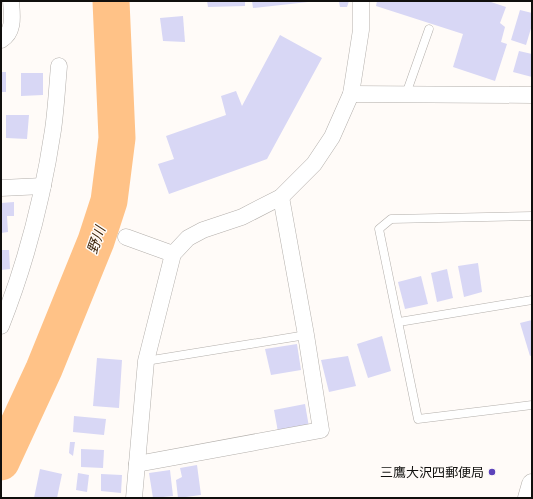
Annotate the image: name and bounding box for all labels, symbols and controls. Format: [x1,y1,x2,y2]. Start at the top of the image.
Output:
water label: 野川 [83,222,110,256]
place label: 三鷹大沢四郵便局 [380,464,484,480]
marker: 三鷹大沢四郵便局 [487,467,497,477]

